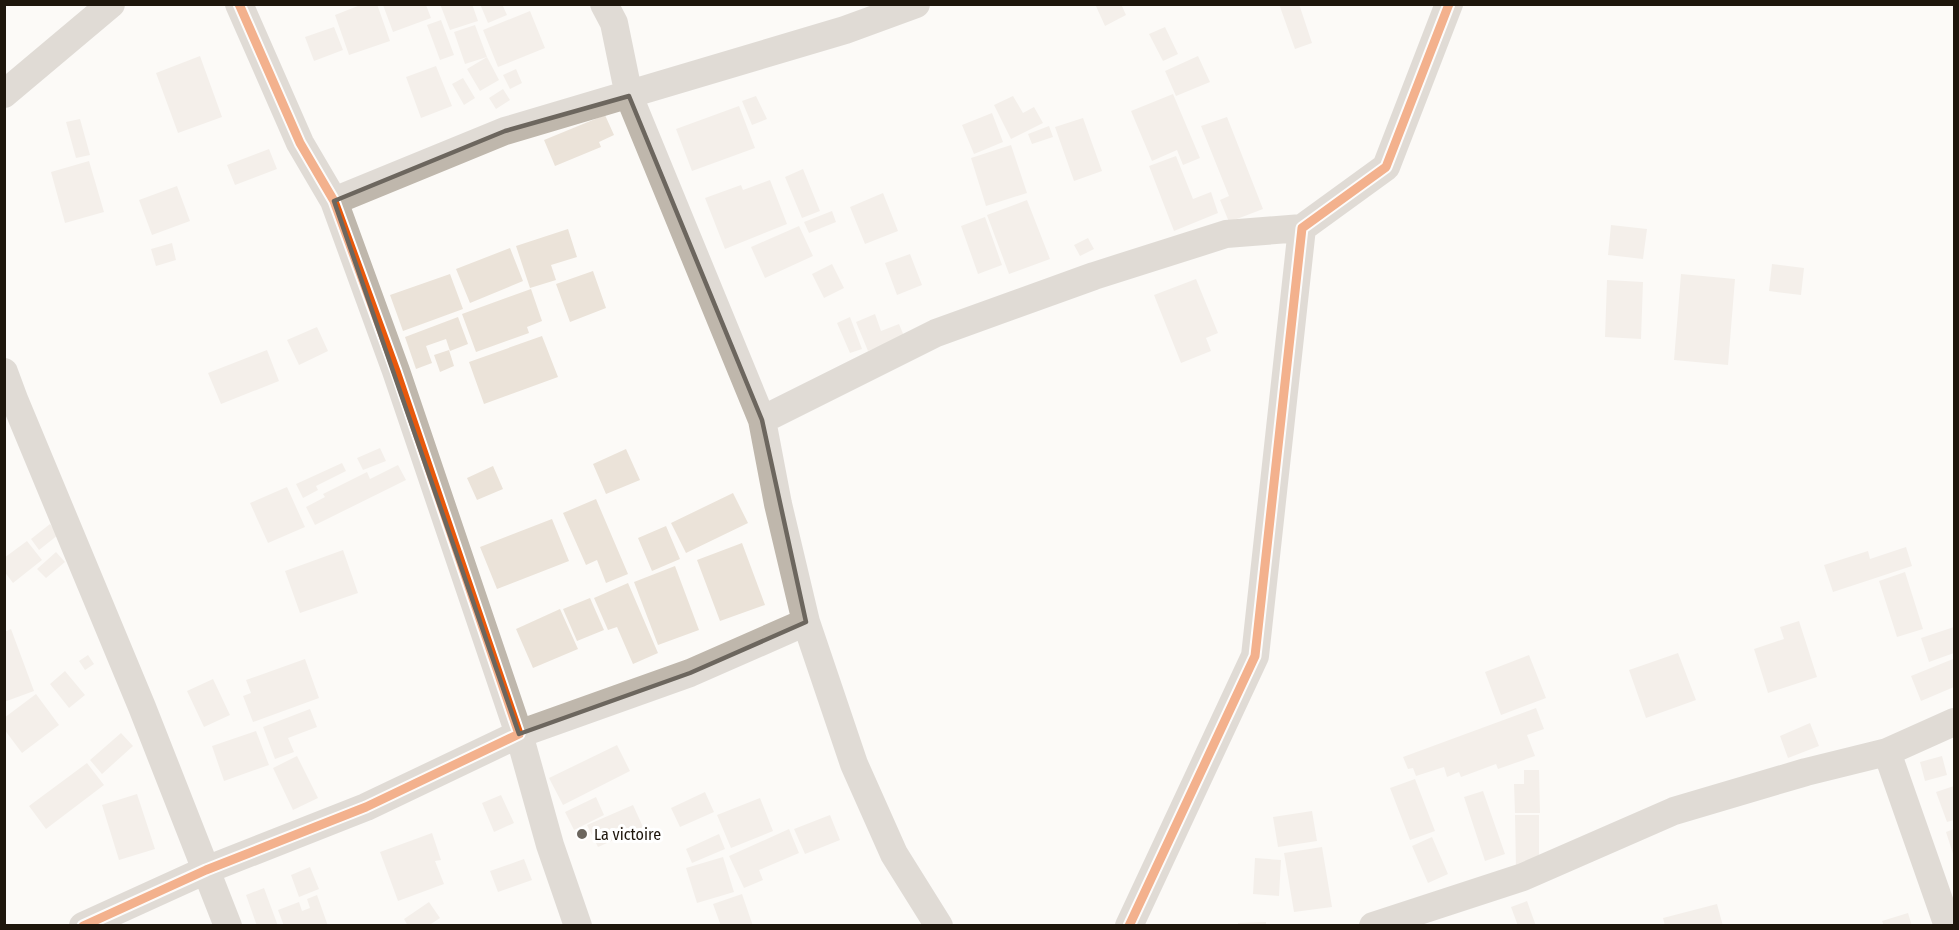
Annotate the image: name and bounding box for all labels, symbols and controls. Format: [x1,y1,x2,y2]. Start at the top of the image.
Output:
place label: La victoire [594,825,661,844]
marker: La victoire [575,827,589,841]

